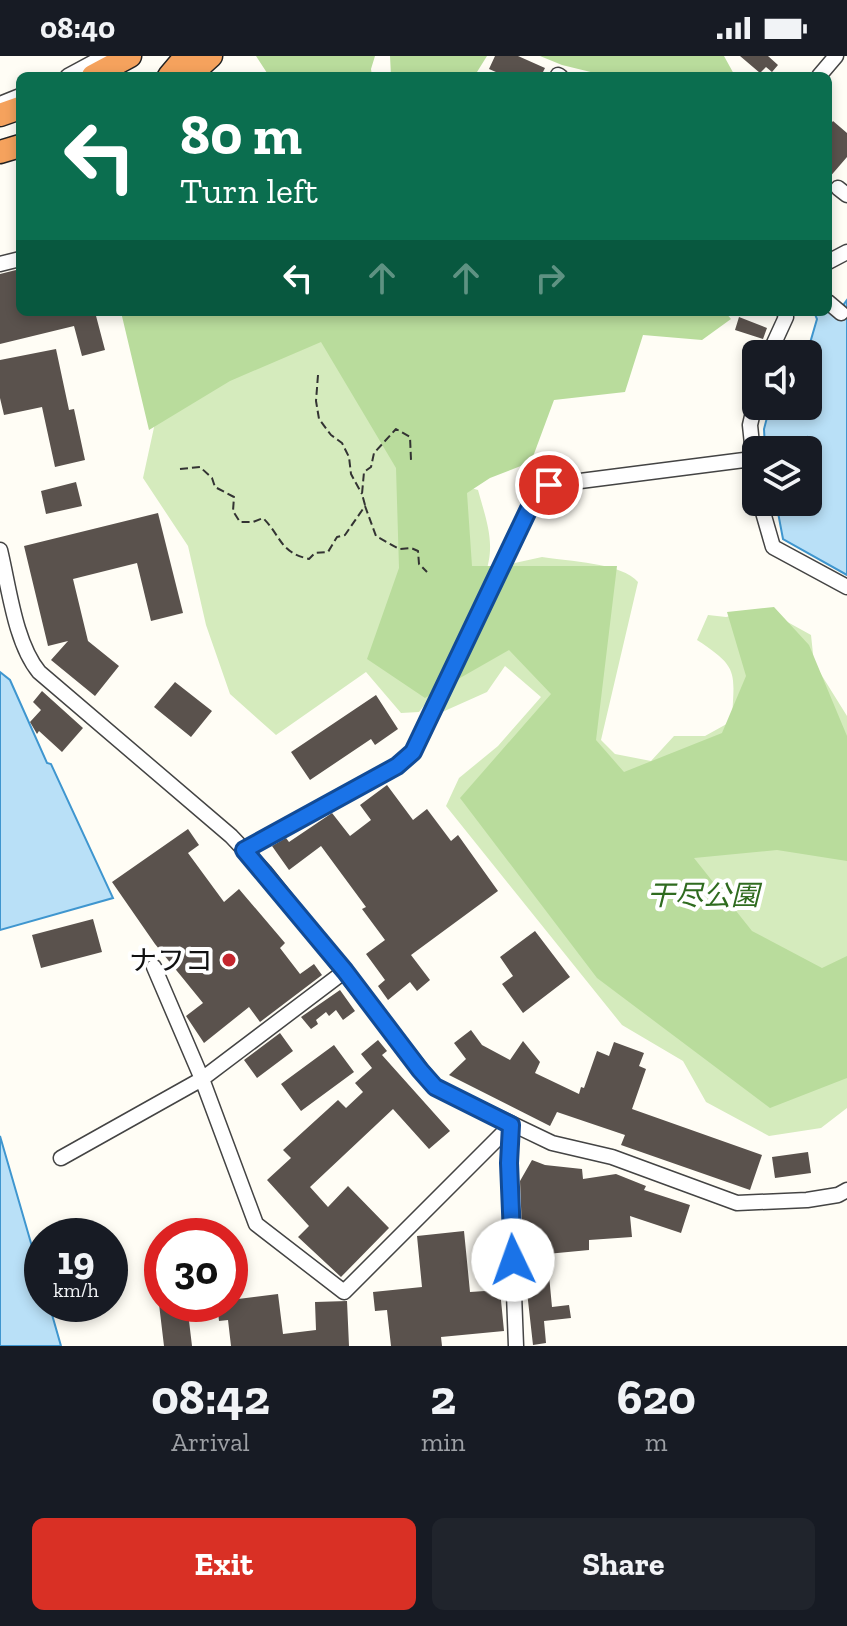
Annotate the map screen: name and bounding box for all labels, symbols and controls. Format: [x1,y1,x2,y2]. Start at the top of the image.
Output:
text: 08:40 [40,10,115,46]
text: 80 m [180,101,302,168]
icon: left [48,104,152,208]
text: Turn left [180,169,318,212]
icon: left [276,256,320,300]
icon: ahead [360,256,404,300]
icon: ahead [444,256,488,300]
icon: right [528,256,572,300]
map controls [742,340,822,516]
button: sound [742,340,822,420]
button: layers [742,436,822,516]
pin [515,451,583,519]
icon: arrive [527,463,571,507]
park label: 干尽公園 [647,879,763,912]
place label: ナフコ [129,944,213,977]
marker: ナフコ [220,951,238,969]
speed limit sign: 30 [144,1218,248,1322]
position arrow [471,1218,555,1302]
text: 19 [57,1236,95,1284]
text: km/h [53,1278,99,1302]
text: 08:42 [151,1369,270,1426]
text: 2 [430,1369,456,1426]
text: 620 [617,1369,696,1426]
text: Arrival [171,1426,250,1458]
text: min [421,1426,466,1458]
text: m [645,1426,667,1458]
button: Exit [32,1518,416,1610]
button: Share [432,1518,815,1610]

